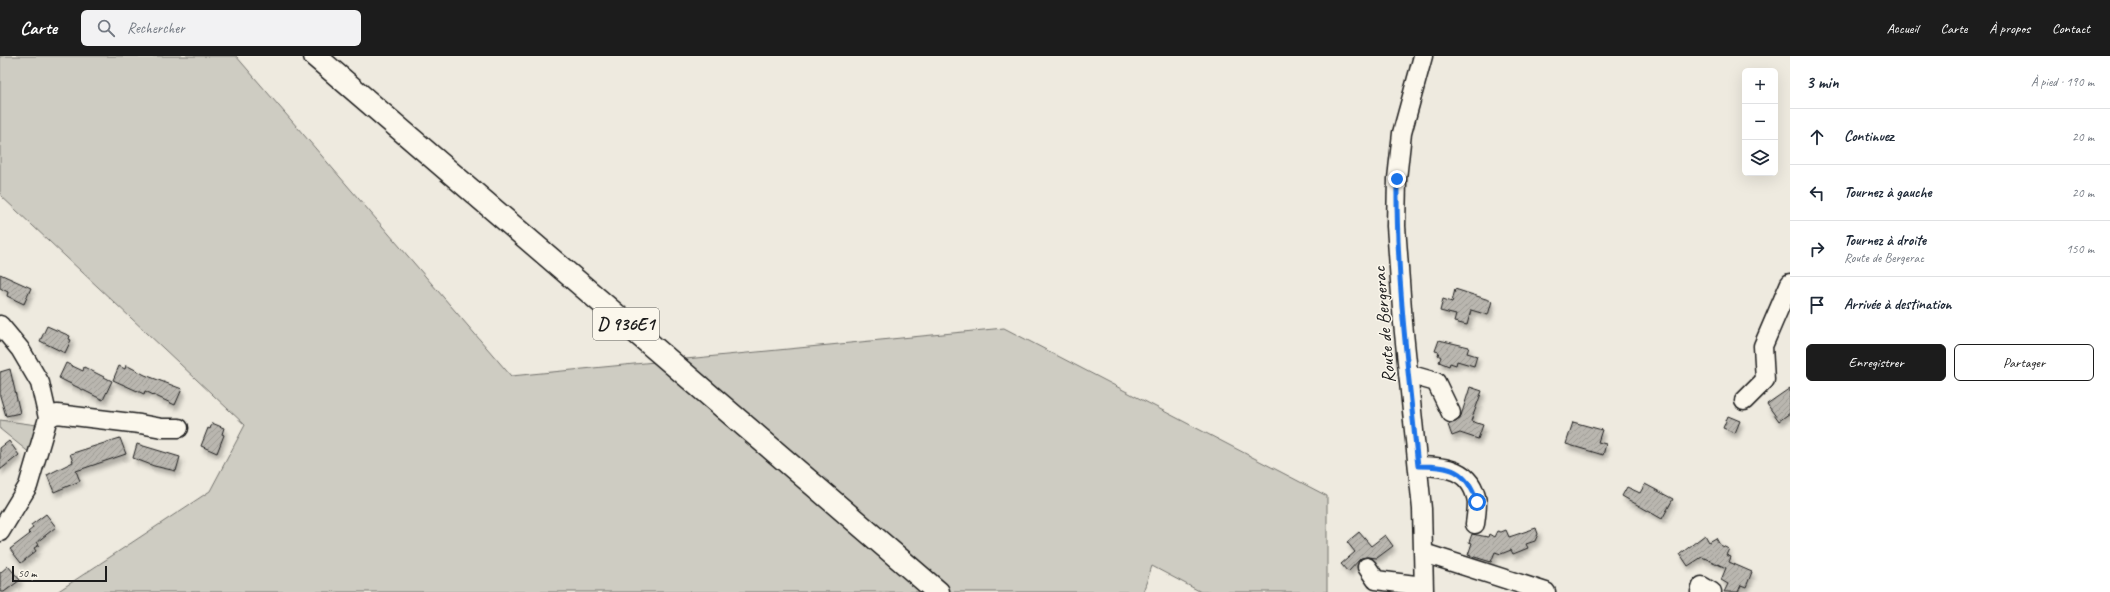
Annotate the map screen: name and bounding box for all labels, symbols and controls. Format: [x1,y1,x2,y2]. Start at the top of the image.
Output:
search box [81,10,361,46]
text: Carte [20,16,57,40]
icon: search [95,17,117,39]
text: Rechercher [127,19,185,38]
text: Accueil [1887,20,1918,37]
text: Carte [1940,20,1967,37]
text: À propos [1989,20,2030,37]
text: Contact [2052,20,2090,37]
map controls [1742,68,1778,176]
button: + [1742,68,1778,104]
text: 3 min [1806,72,1839,93]
text: À pied · 190 m [2031,74,2094,90]
button: − [1742,104,1778,140]
icon: ahead [1806,126,1828,148]
text: Continuez [1844,127,1894,146]
text: 20 m [2072,129,2094,145]
button: layers [1742,140,1778,176]
route end [1388,170,1406,188]
icon: left [1806,182,1828,204]
text: Tournez à gauche [1844,183,1931,202]
text: 20 m [2072,185,2094,201]
text: Tournez à droite [1844,231,1926,250]
icon: right [1806,238,1828,260]
text: 150 m [2066,241,2094,257]
text: Route de Bergerac [1844,250,1924,266]
street label: Route de Bergerac [1367,265,1401,384]
icon: arrive [1806,294,1828,316]
text: Arrivée à destination [1844,295,1952,314]
road number: D 936E1 [593,308,659,340]
button: Enregistrer [1806,344,1946,381]
button: Partager [1954,344,2094,381]
route start [1468,493,1486,511]
scale bar [12,564,107,583]
text: 50 m [18,566,37,580]

